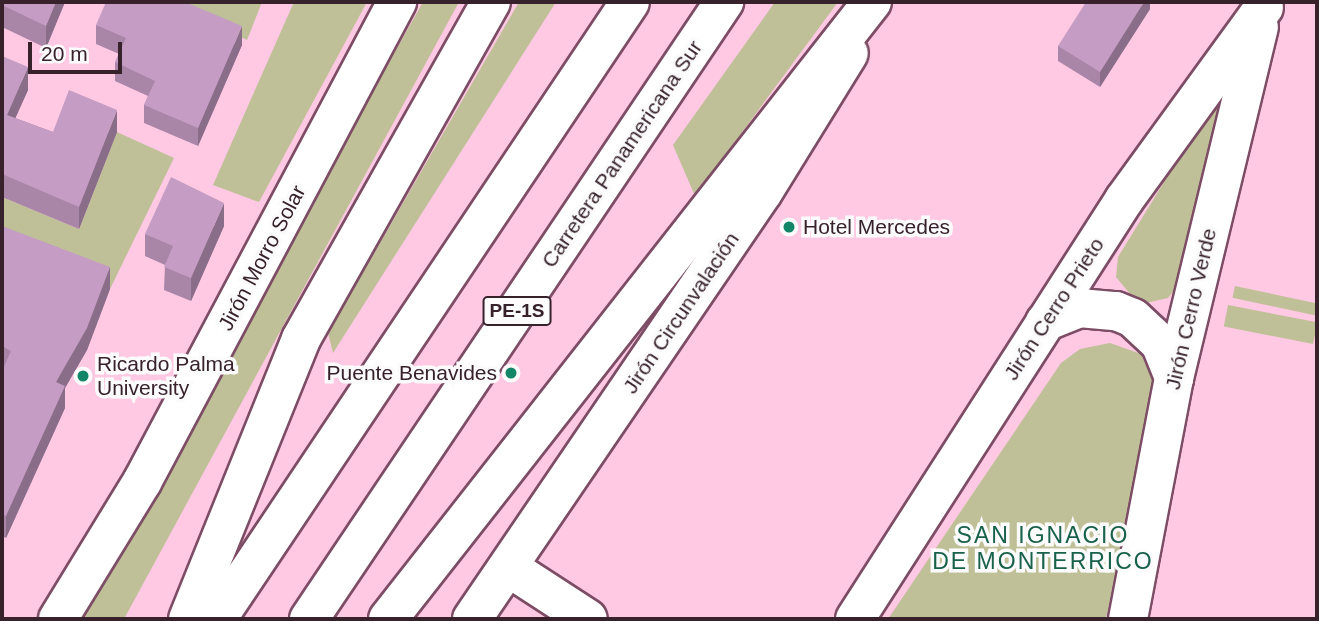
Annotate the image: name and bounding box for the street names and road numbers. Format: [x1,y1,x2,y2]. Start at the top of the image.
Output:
street label: Carretera Panamericana Sur [536,36,708,272]
street label: Jirón Morro Solar [213,181,311,335]
street label: Jirón Cerro Verde [1160,226,1222,392]
street label: Jirón Circunvalación [618,228,744,398]
street label: Jirón Cerro Prieto [999,233,1109,385]
road number: PE-1S [482,296,552,326]

